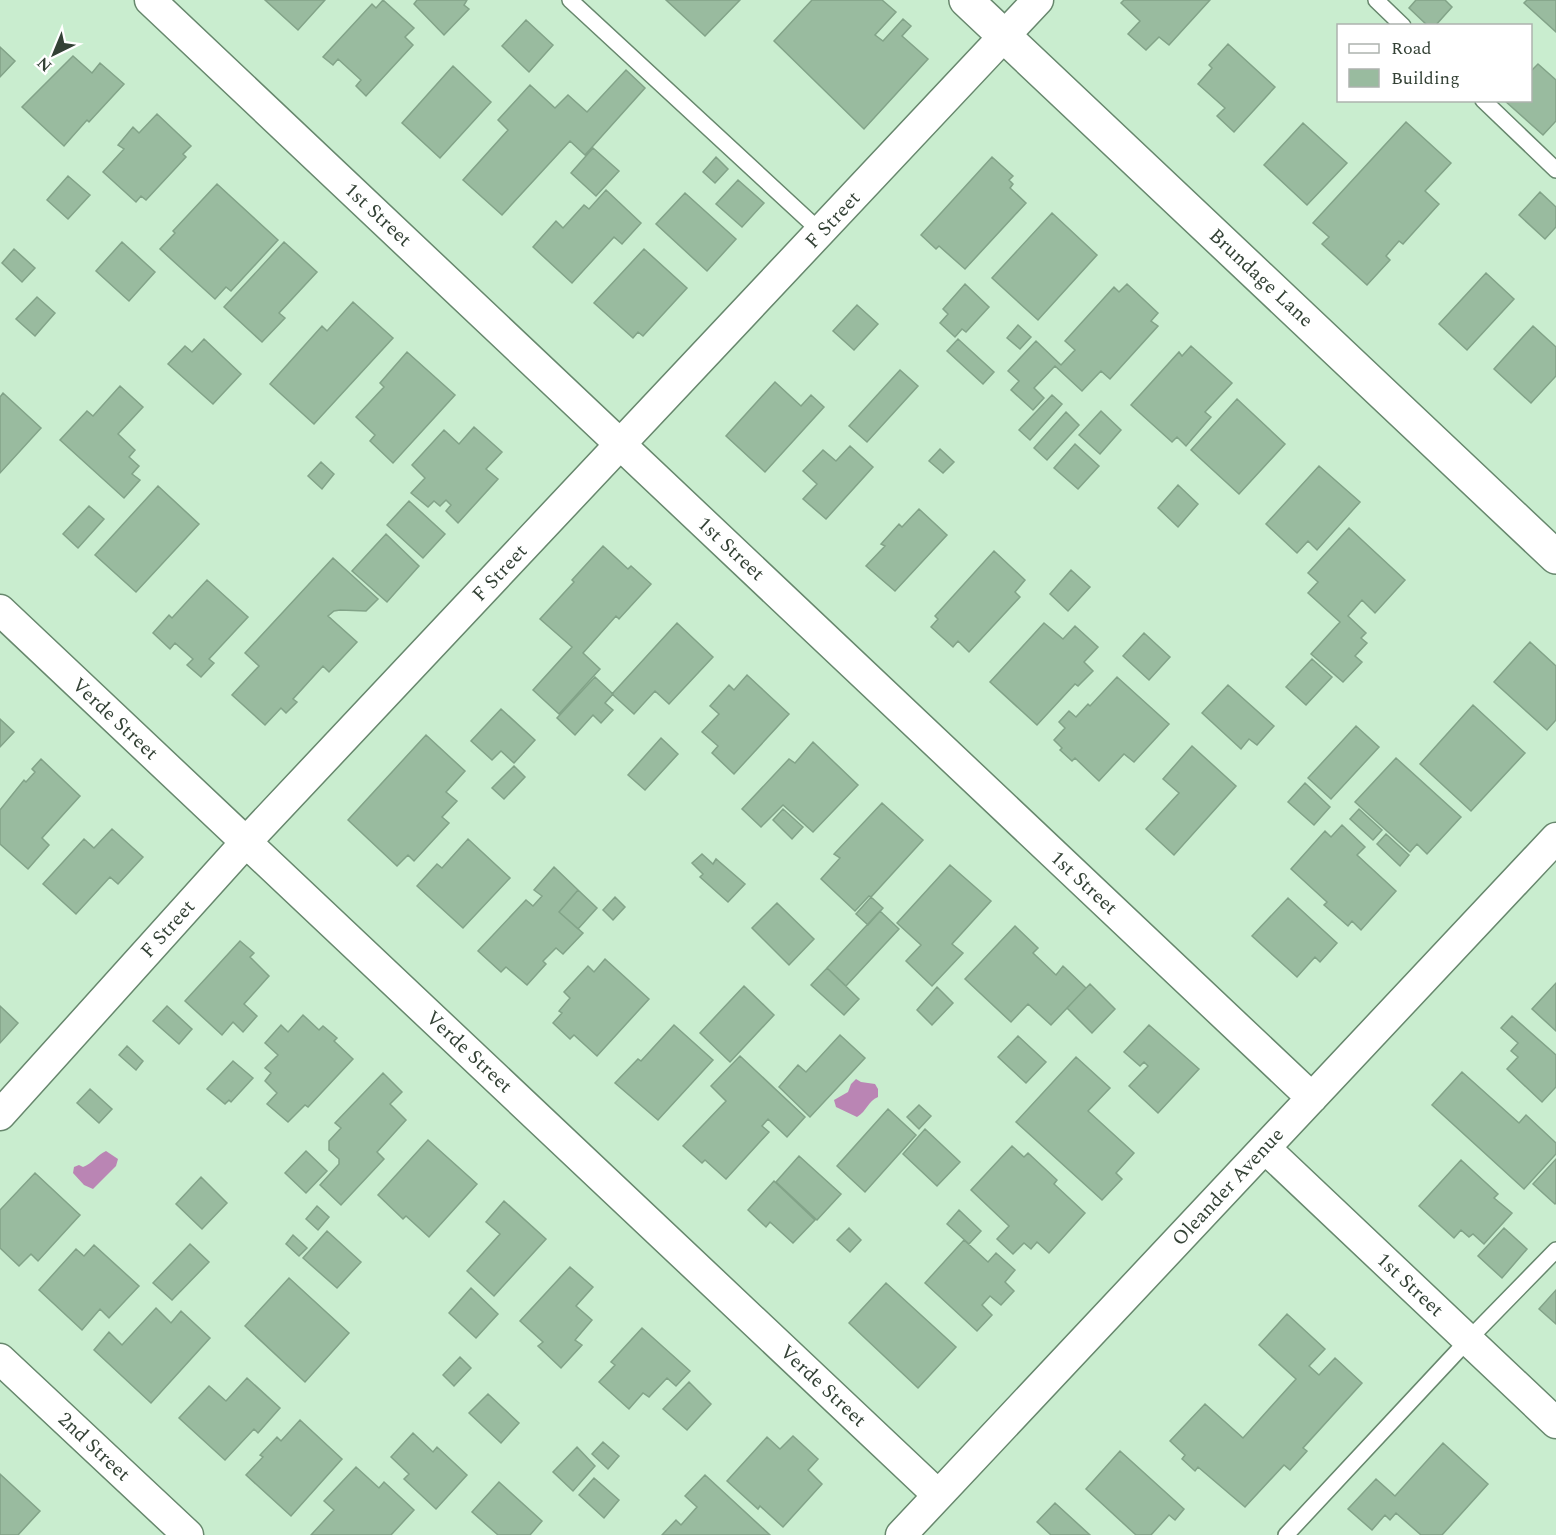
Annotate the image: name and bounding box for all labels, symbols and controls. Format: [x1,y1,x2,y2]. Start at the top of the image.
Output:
north arrow [24,24,84,84]
legend [1337,24,1532,102]
text: Road [1391,35,1432,62]
text: N [31,51,57,77]
text: Building [1391,65,1460,92]
street label: 1st Street [337,176,419,254]
street label: F Street [798,184,868,256]
street label: Brundage Lane [1202,221,1320,335]
street label: 1st Street [690,510,772,588]
street label: F Street [465,537,535,609]
street label: Verde Street [65,671,165,767]
street label: 1st Street [1043,844,1125,922]
street label: F Street [134,893,202,965]
street label: Verde Street [419,1004,519,1100]
street label: Oleander Avenue [1165,1121,1291,1253]
street label: 1st Street [1369,1246,1451,1324]
street label: Verde Street [773,1338,873,1434]
street label: 2nd Street [51,1405,137,1489]

